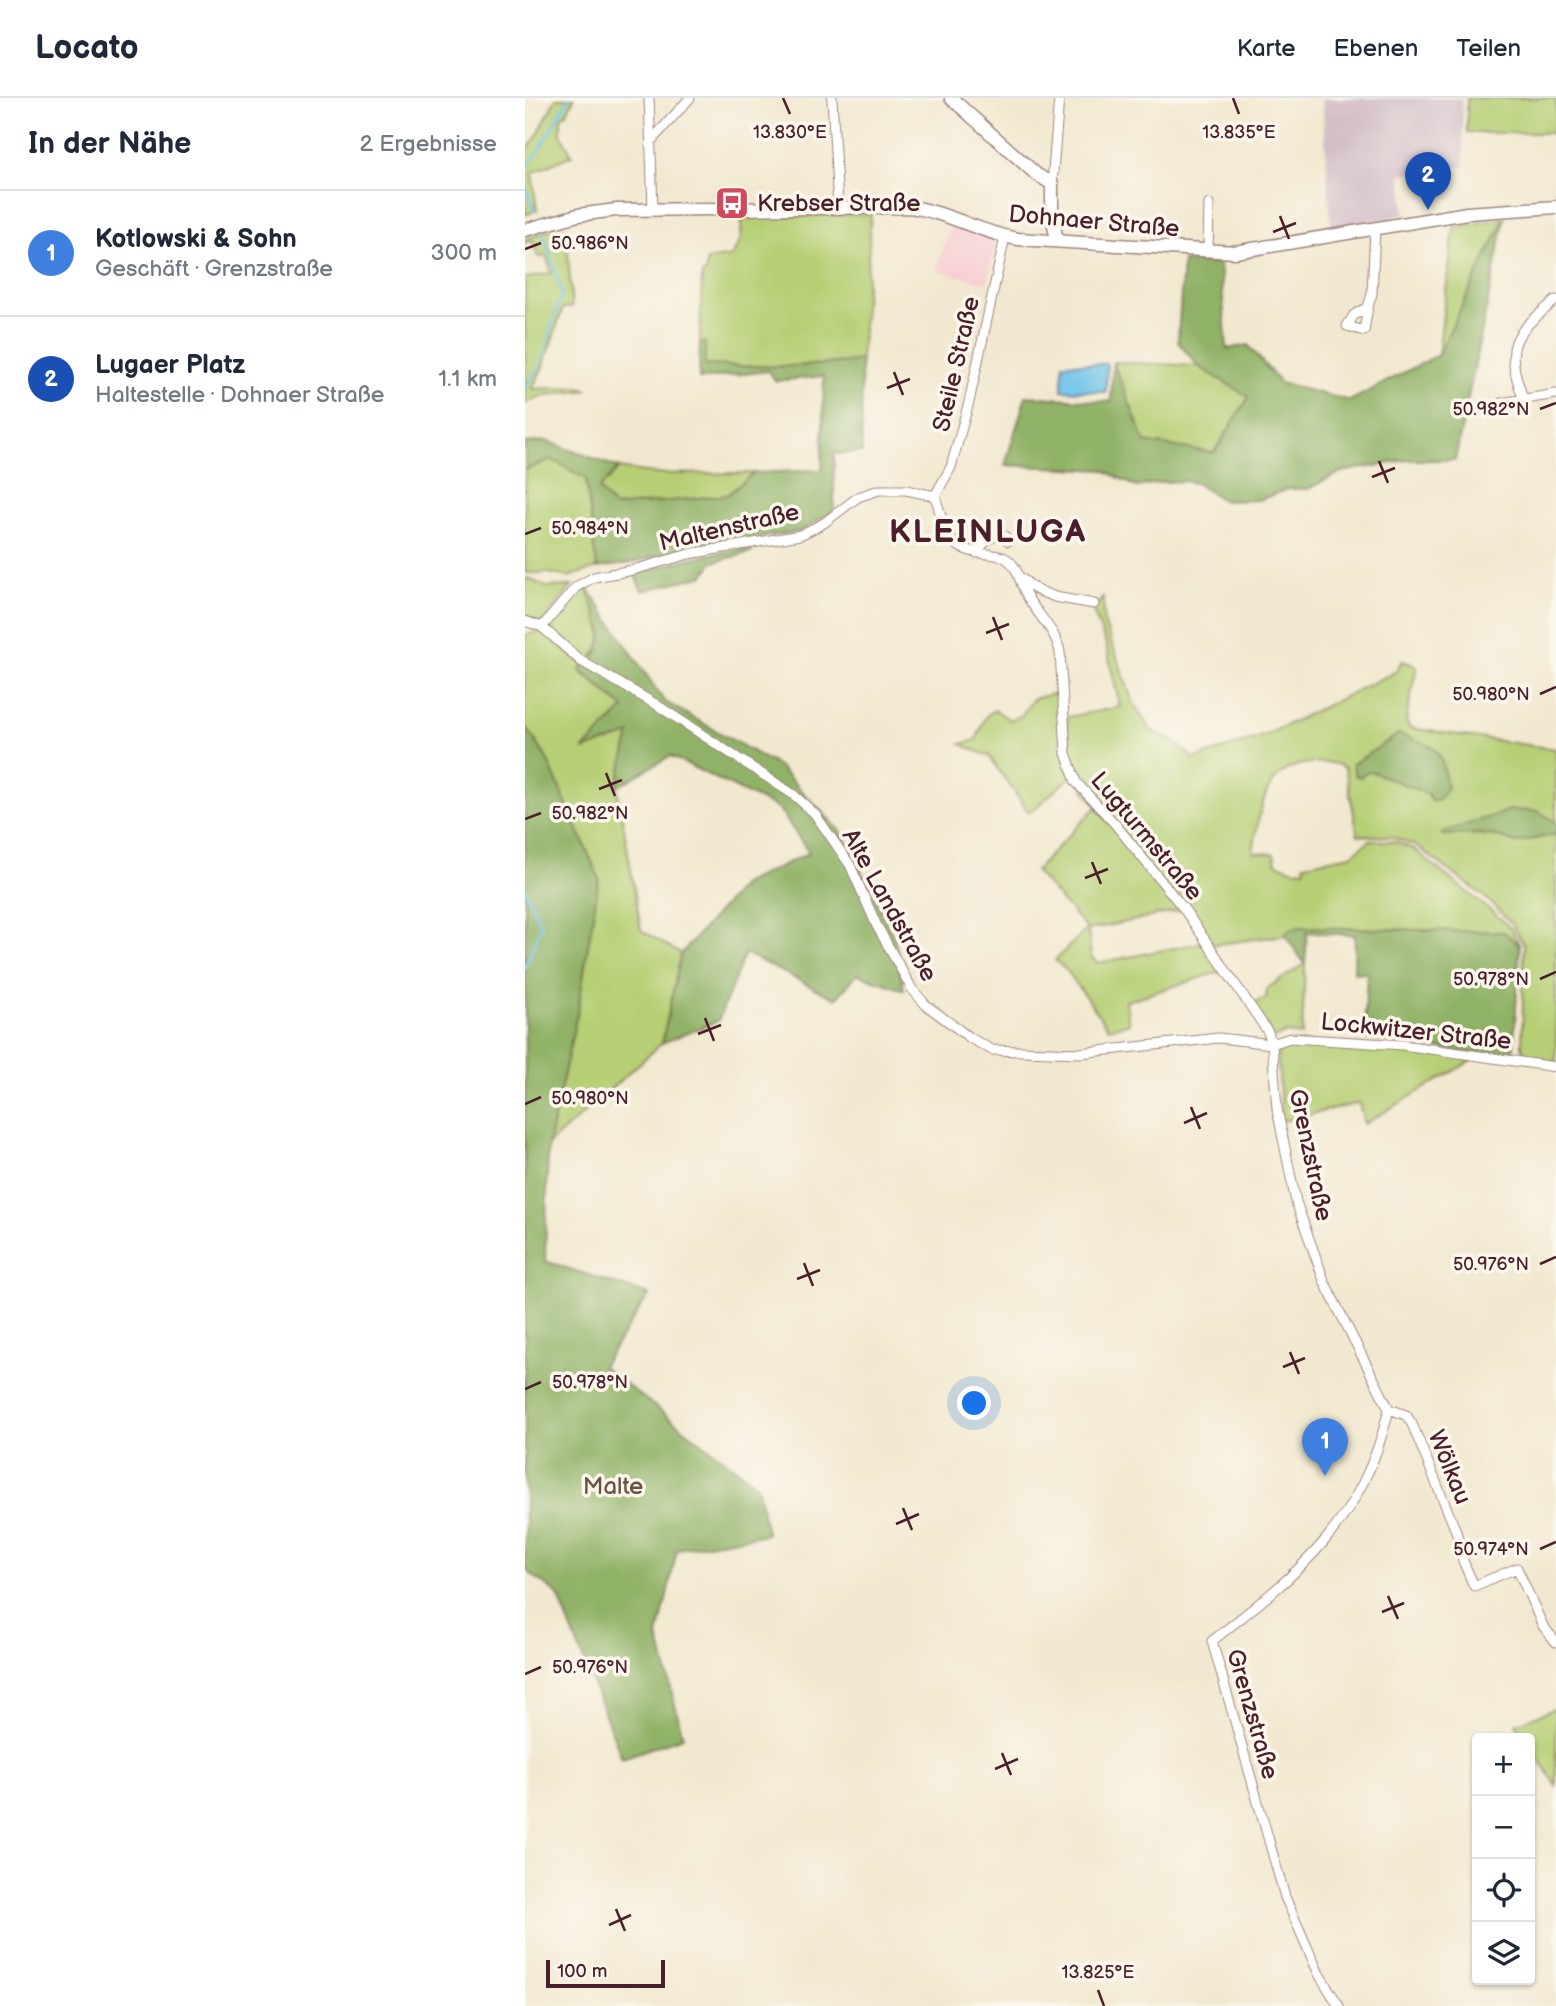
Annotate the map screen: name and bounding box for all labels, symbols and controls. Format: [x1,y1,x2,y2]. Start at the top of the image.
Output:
text: Locato [35,28,139,68]
text: Karte [1237,34,1295,63]
text: Ebenen [1333,34,1418,63]
text: Teilen [1456,34,1521,63]
text: 13.830°E [753,122,827,143]
text: 13.835°E [1202,122,1276,143]
text: In der Nähe [28,126,191,162]
text: 2 Ergebnisse [360,130,497,158]
pin: 2 [1405,152,1451,210]
bus stop icon: Krebser Straße [713,184,751,222]
place label: Krebser Straße [757,189,920,218]
street label: Dohnaer Straße [1007,200,1181,243]
text: Kotlowski & Sohn [95,224,297,255]
text: 50.986°N [551,233,629,254]
text: 1 [46,239,56,267]
text: 300 m [431,239,497,267]
text: Geschäft · Grenzstraße [95,255,333,283]
street label: Steile Straße [927,294,986,434]
text: Lugaer Platz [95,350,245,381]
text: 2 [44,365,58,393]
text: 1.1 km [438,365,497,393]
text: Haltestelle · Dohnaer Straße [95,381,384,409]
text: 50.982°N [1452,399,1530,420]
street label: Maltenstraße [656,497,802,558]
district label: KLEINLUGA [889,513,1087,552]
text: 50.984°N [551,518,629,539]
text: 50.980°N [1452,684,1530,705]
street label: Lugturmstraße [1084,766,1209,906]
text: 50.982°N [551,803,629,824]
street label: Alte Landstraße [836,824,943,987]
text: 50.978°N [1453,969,1529,990]
street label: Lockwitzer Straße [1319,1007,1513,1056]
street label: Grenzstraße [1282,1087,1339,1224]
text: 50.980°N [551,1088,629,1109]
text: 50.976°N [1453,1254,1529,1275]
text: 50.978°N [552,1372,628,1393]
your location [957,1386,991,1420]
pin: 1 [1302,1418,1348,1476]
street label: Wölkau [1422,1426,1478,1509]
park label: Malte [583,1472,643,1501]
text: 50.974°N [1453,1539,1529,1560]
street label: Grenzstraße [1220,1646,1285,1783]
text: 50.976°N [552,1657,628,1678]
map controls [1472,1733,1535,1985]
button: + [1472,1733,1535,1796]
button: − [1472,1796,1535,1859]
button: locate [1472,1859,1535,1922]
button: layers [1472,1922,1535,1985]
scale bar [546,1957,665,1989]
text: 100 m [557,1960,608,1983]
text: 13.825°E [1062,1962,1135,1983]

